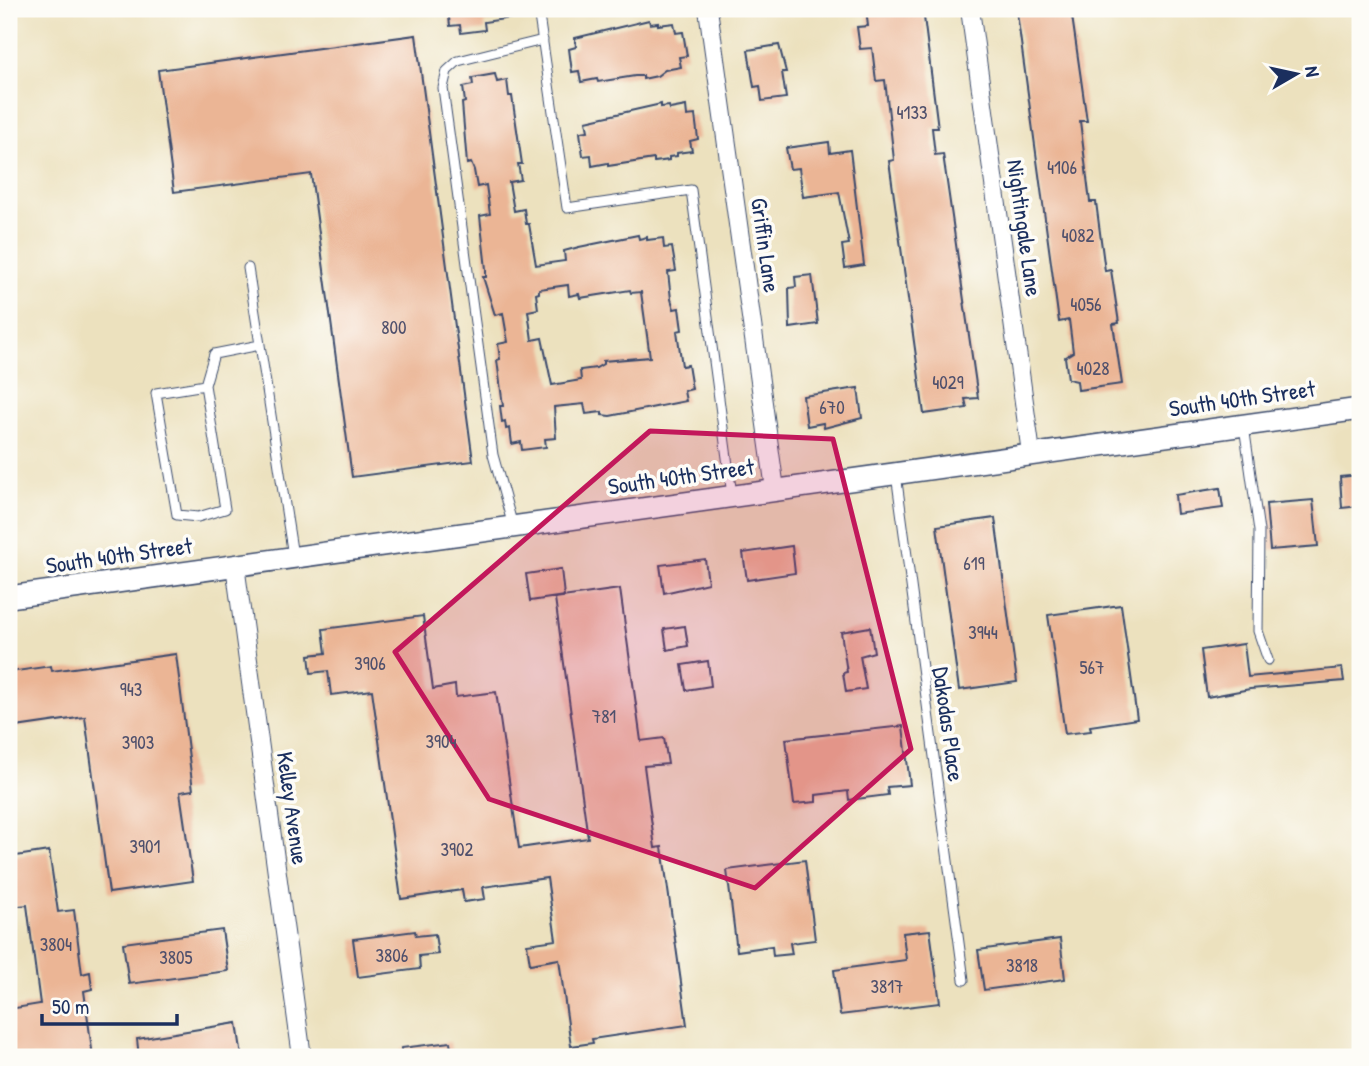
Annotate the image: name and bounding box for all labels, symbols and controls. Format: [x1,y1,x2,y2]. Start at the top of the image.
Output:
north arrow [1260,38,1330,108]
text: N [1299,64,1326,78]
house number: 4133 [896,99,928,125]
house number: 4106 [1047,154,1077,180]
street label: Nightingale Lane [1000,158,1050,298]
street label: Griffin Lane [744,196,788,294]
house number: 4082 [1062,222,1094,248]
house number: 4056 [1070,291,1102,317]
house number: 800 [381,314,407,340]
house number: 4028 [1077,355,1109,381]
house number: 4029 [932,369,964,395]
street label: South 40th Street [1167,372,1318,424]
house number: 670 [819,394,845,420]
street label: South 40th Street [606,450,757,502]
street label: South 40th Street [44,529,195,581]
house number: 619 [963,550,985,576]
house number: 3944 [968,619,998,645]
house number: 3906 [354,650,386,676]
house number: 567 [1079,654,1105,680]
street label: Dakodas Place [926,665,972,783]
house number: 943 [120,676,142,702]
house number: 781 [592,703,616,729]
house number: 3904 [425,728,457,754]
house number: 3903 [122,729,154,755]
street label: Kelley Avenue [270,750,316,866]
house number: 3901 [130,833,161,859]
house number: 3902 [441,836,474,862]
house number: 3804 [40,931,72,957]
house number: 3806 [376,942,408,968]
house number: 3805 [159,944,193,970]
house number: 3818 [1006,952,1038,978]
house number: 3817 [870,973,904,999]
scale bar [42,982,177,1026]
text: 50 m [52,992,89,1021]

